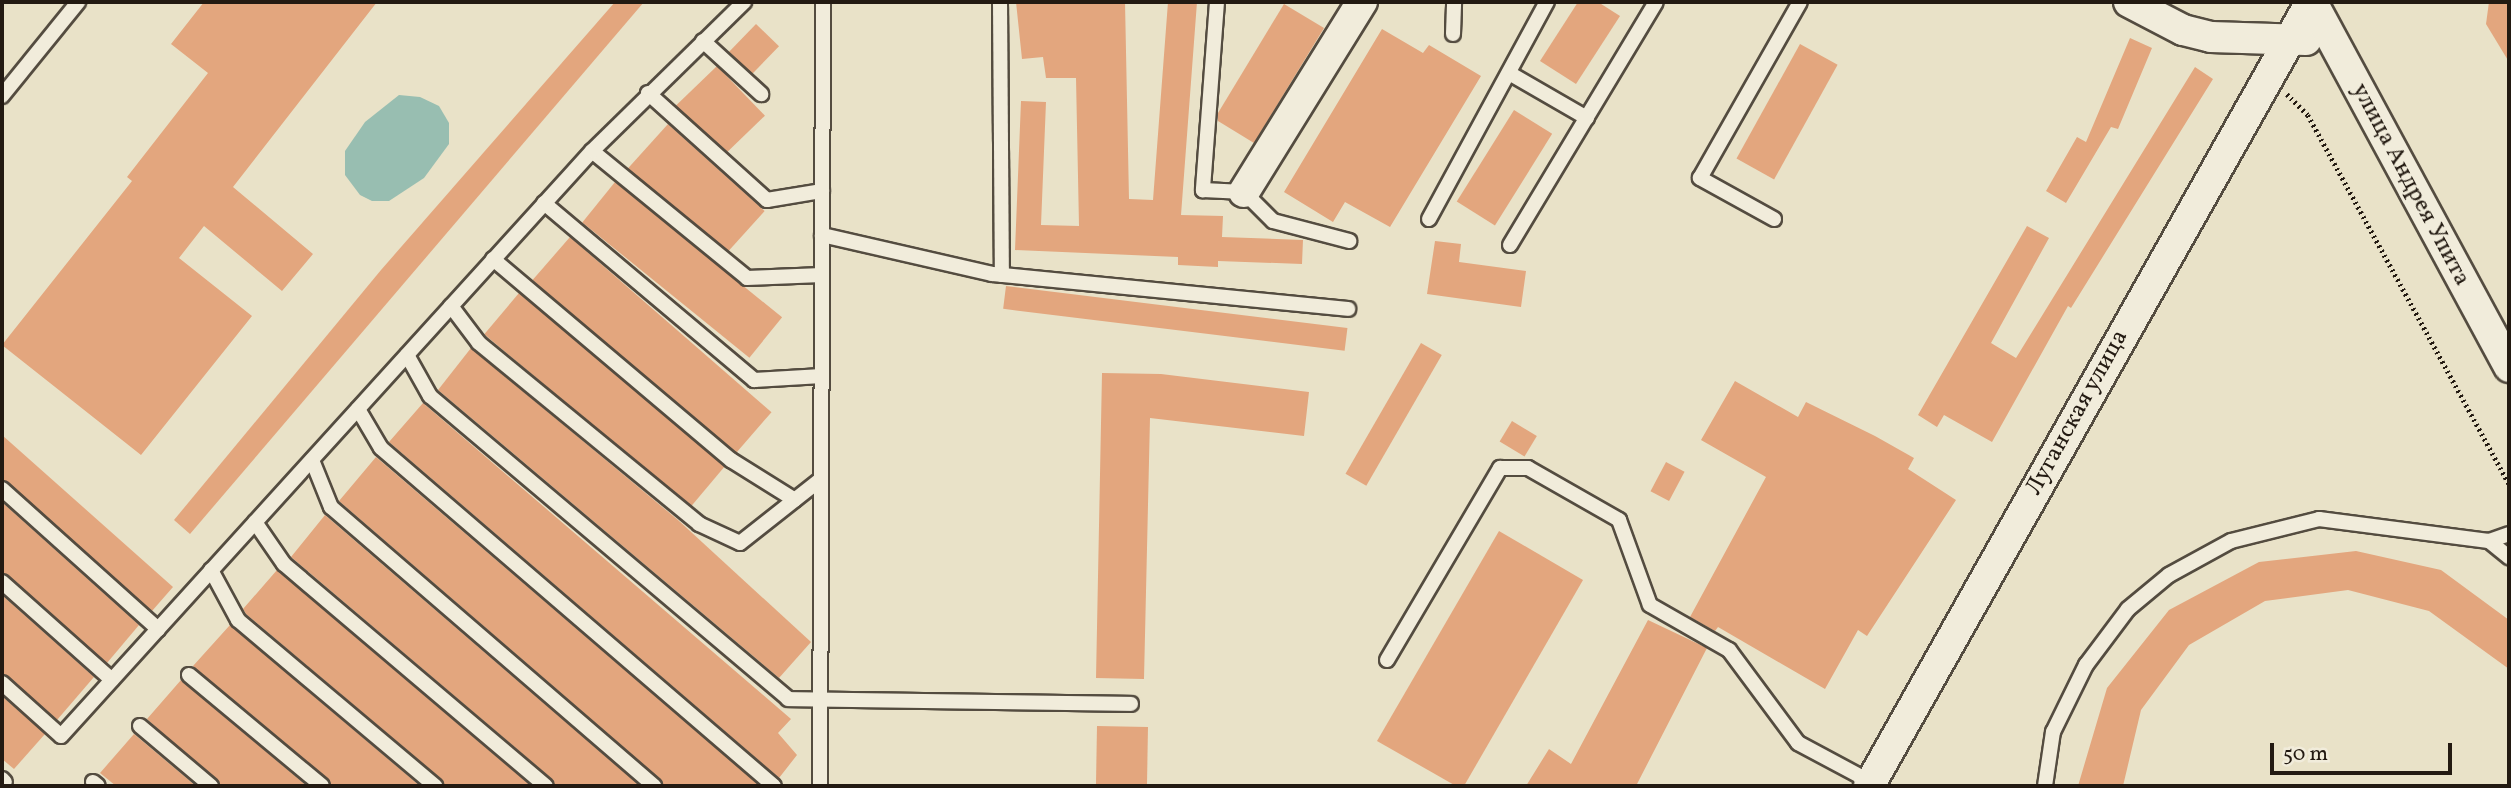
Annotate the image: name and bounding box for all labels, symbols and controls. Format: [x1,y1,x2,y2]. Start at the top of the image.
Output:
street label: улица Андрея Упита [2344,79,2476,291]
street label: Луганская улица [2021,325,2135,501]
scale bar [2273,728,2455,772]
text: 50 m [2283,740,2328,769]

